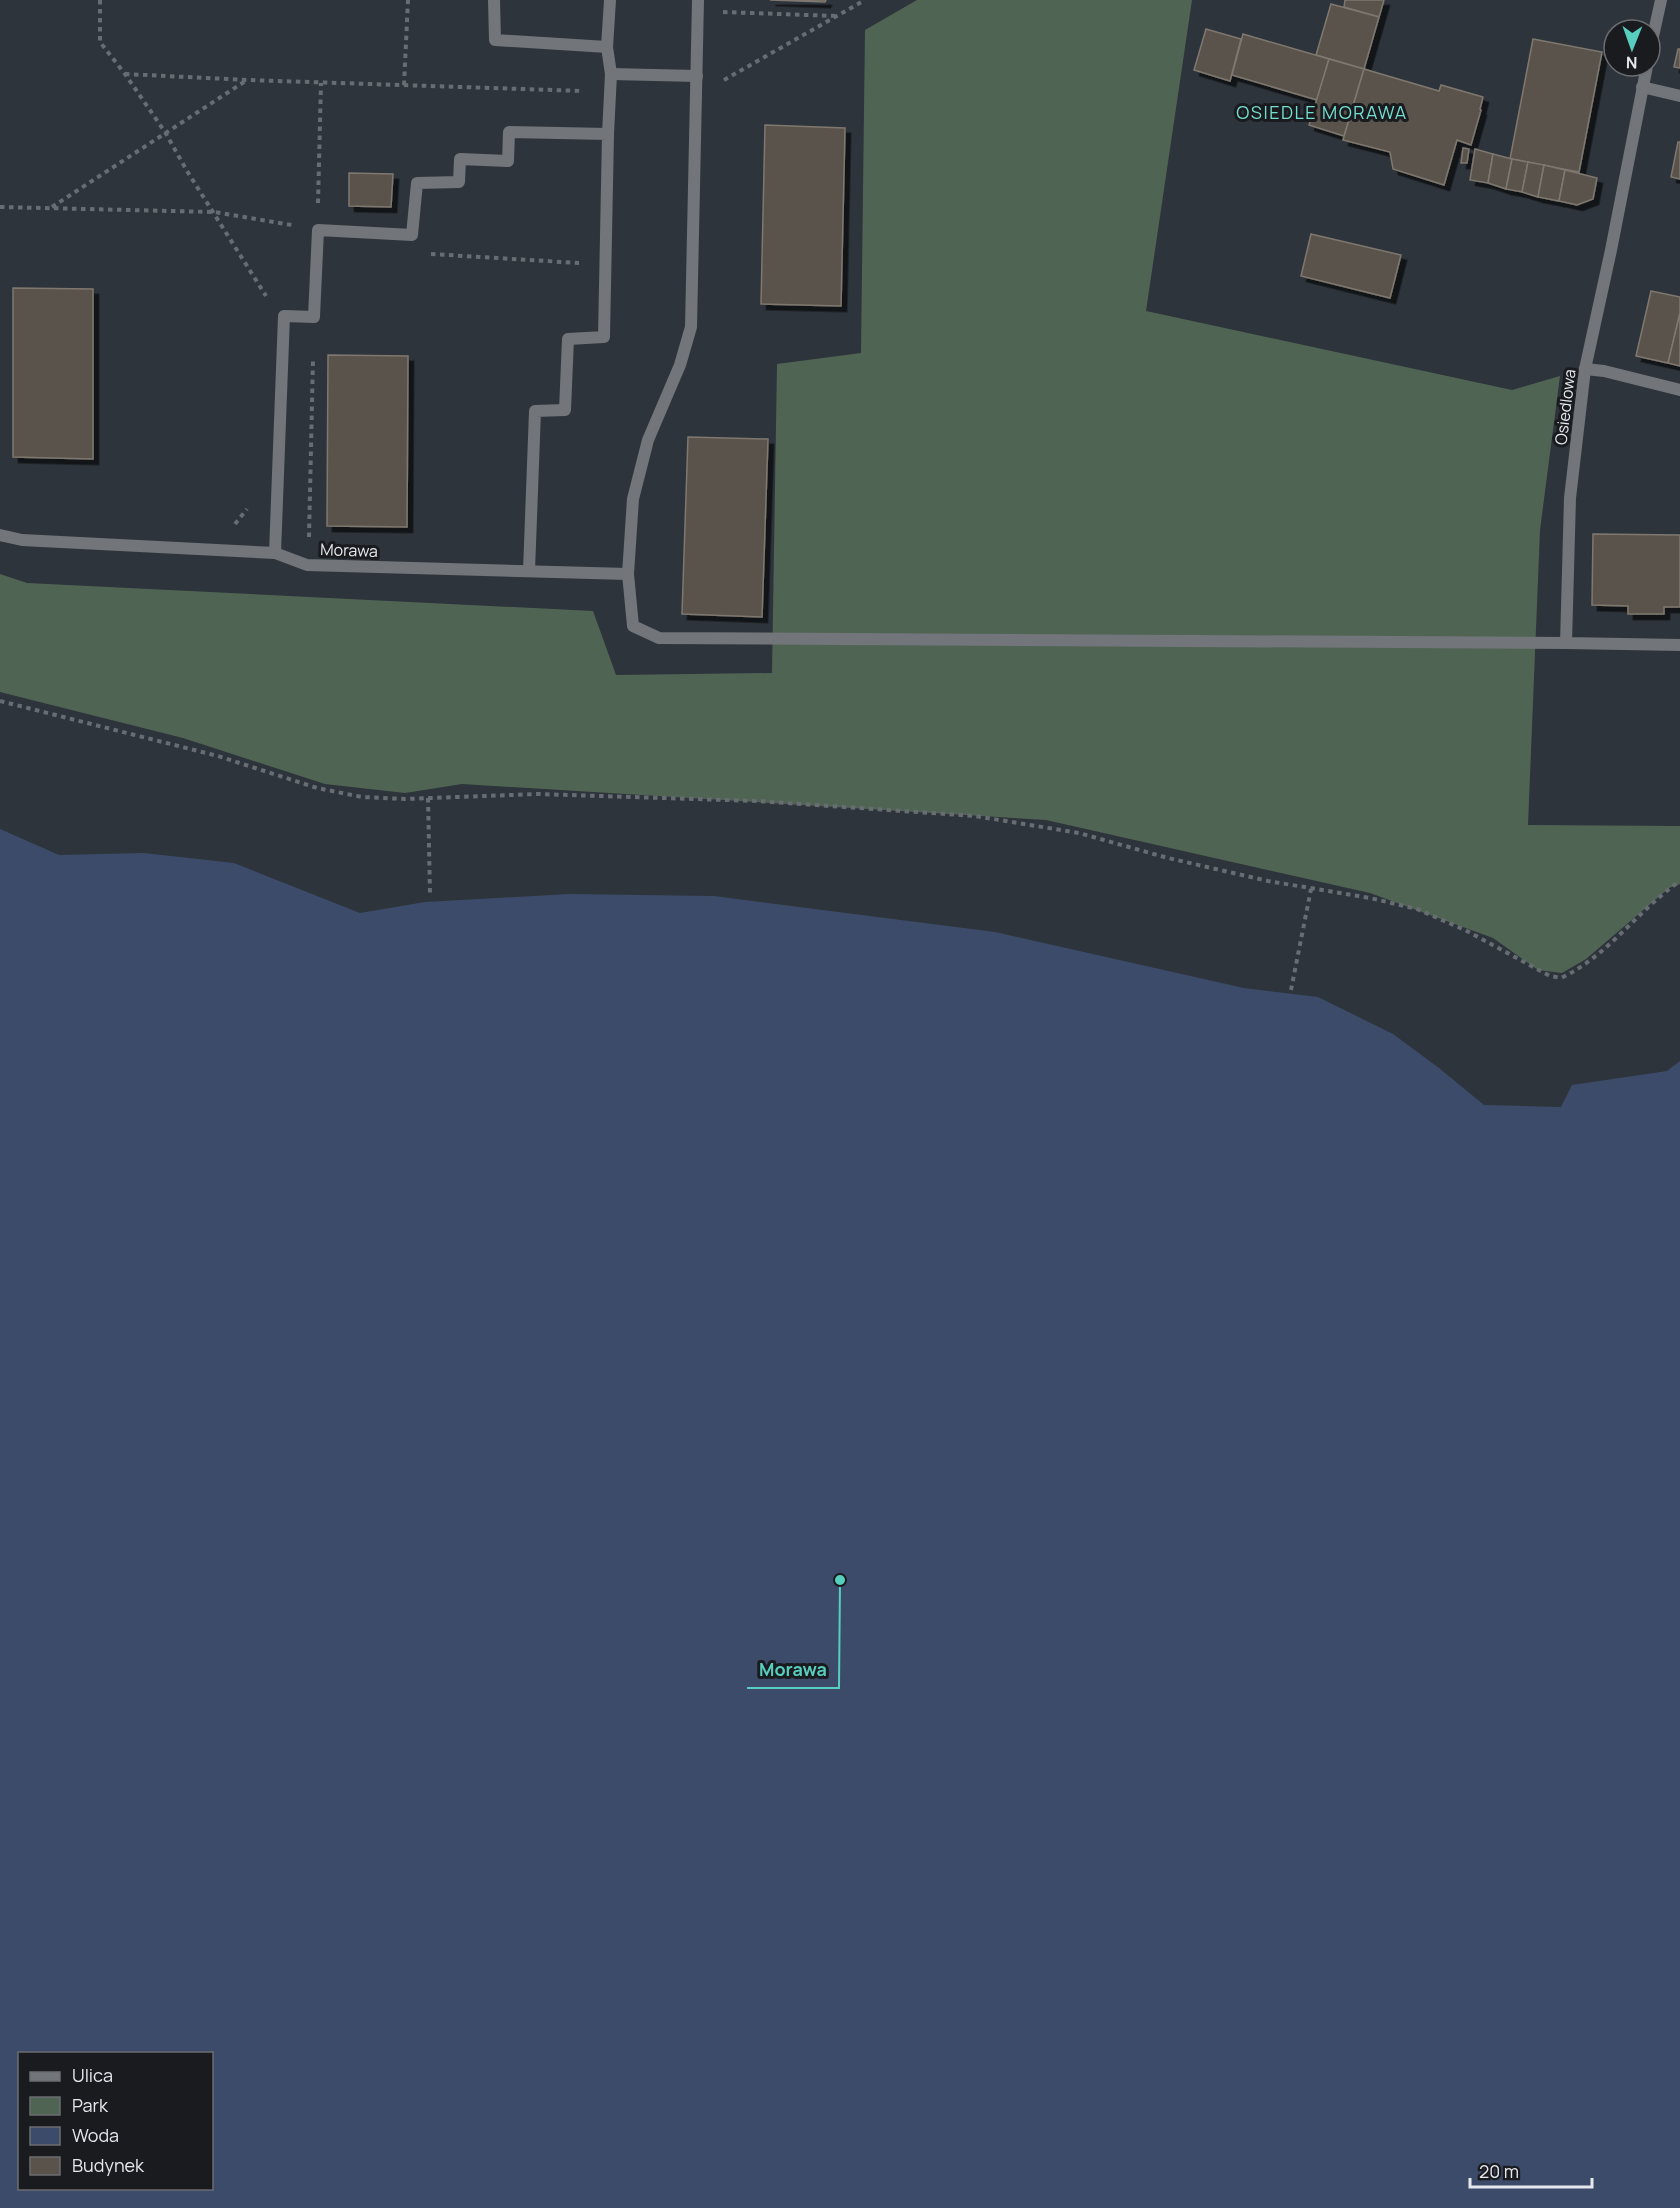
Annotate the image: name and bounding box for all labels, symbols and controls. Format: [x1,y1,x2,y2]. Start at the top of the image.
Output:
north arrow [1602,18,1662,78]
text: N [1626,52,1638,74]
district label: OSIEDLE MORAWA [1236,100,1408,124]
street label: Osiedlowa [1549,368,1581,446]
street label: Morawa [320,538,378,562]
callout: Morawa [747,1652,839,1688]
text: Morawa [759,1657,827,1681]
legend [18,2052,213,2190]
text: Ulica [72,2063,113,2087]
text: Park [72,2093,109,2117]
text: Woda [72,2123,119,2147]
scale bar [1470,2151,1592,2189]
text: Budynek [72,2153,145,2177]
text: 20 m [1479,2159,1519,2183]

